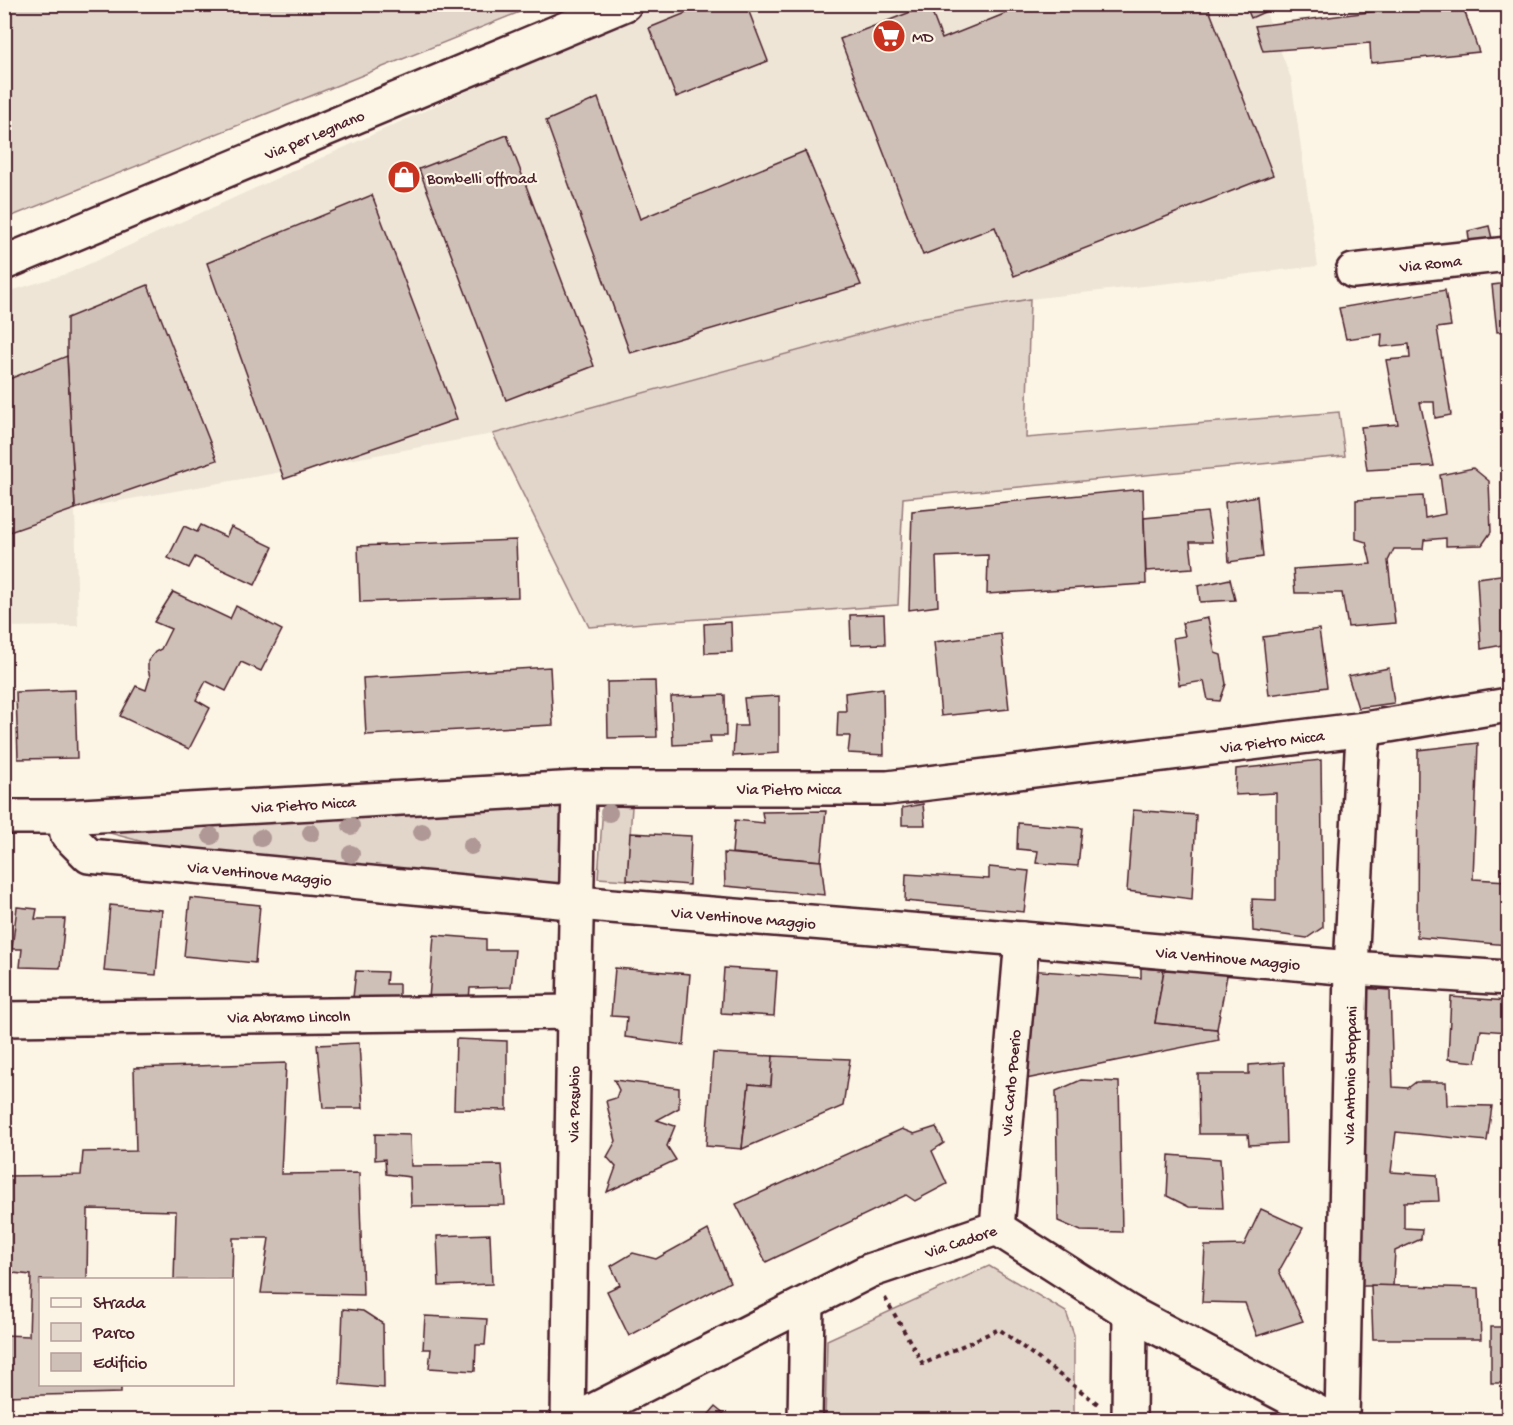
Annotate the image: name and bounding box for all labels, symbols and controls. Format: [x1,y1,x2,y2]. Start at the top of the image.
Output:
supermarket icon: MD [871,18,907,54]
place label: MD [912,30,934,49]
street label: Via per Legnano [262,108,368,167]
shop icon: Bombelli offroad [386,159,422,195]
place label: Bombelli offroad [426,171,538,190]
street label: Via Roma [1398,253,1464,279]
street label: Via Pietro Micca [1219,728,1327,760]
street label: Via Pietro Micca [736,782,842,801]
street label: Via Pietro Micca [250,795,358,819]
street label: Via Ventinove Maggio [185,859,333,892]
street label: Via Ventinove Maggio [670,905,817,935]
street label: Via Ventinove Maggio [1154,945,1301,976]
street label: Via Antonio Stoppani [1341,1006,1363,1145]
street label: Via Abramo Lincoln [227,1009,351,1029]
street label: Via Carlo Poerio [999,1029,1027,1138]
street label: Via Pasubio [566,1066,586,1143]
street label: Via Cadore [922,1223,1000,1265]
legend [39,1278,234,1386]
text: Strada [93,1294,147,1315]
text: Parco [92,1324,135,1345]
text: Edificio [93,1354,147,1375]

